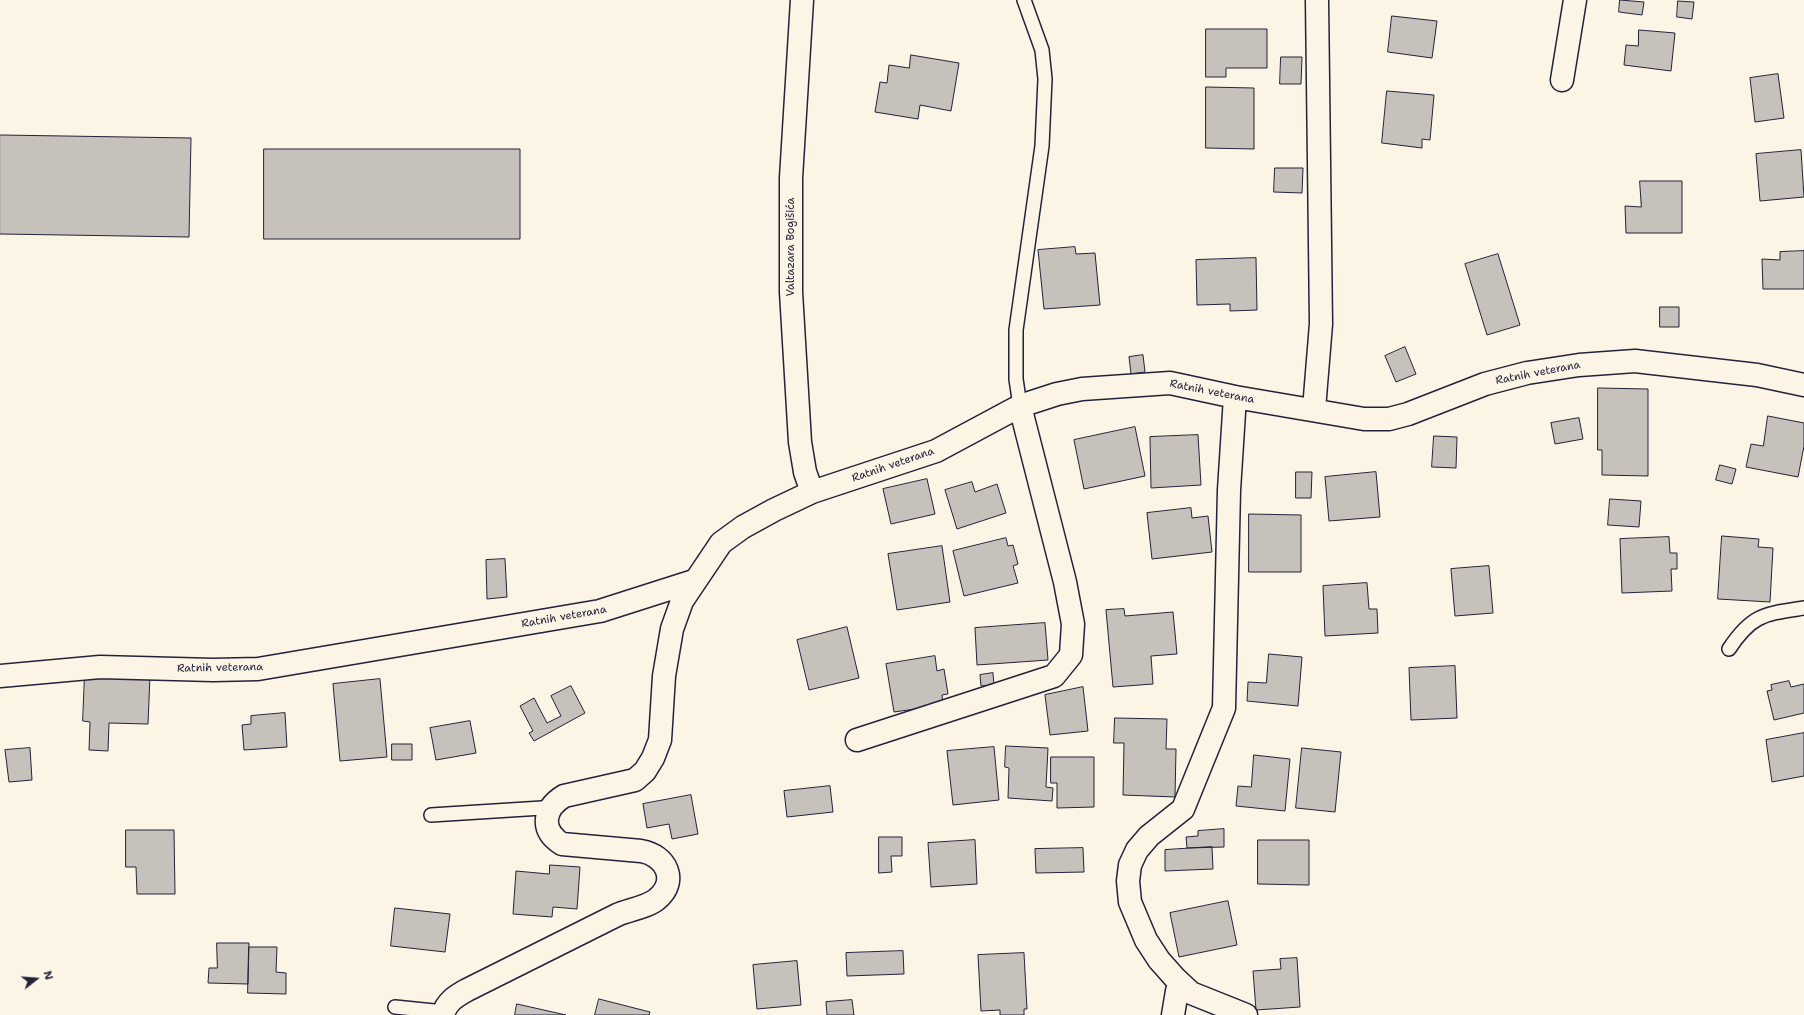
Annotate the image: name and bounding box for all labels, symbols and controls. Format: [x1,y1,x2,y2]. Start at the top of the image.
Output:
street label: Valtazara Bogišića [784,198,798,296]
street label: Ratnih veterana [1494,358,1582,388]
street label: Ratnih veterana [1168,377,1256,407]
street label: Ratnih veterana [850,445,936,485]
street label: Ratnih veterana [520,603,608,631]
street label: Ratnih veterana [177,661,263,675]
north arrow [16,959,56,999]
text: N [40,969,56,982]

